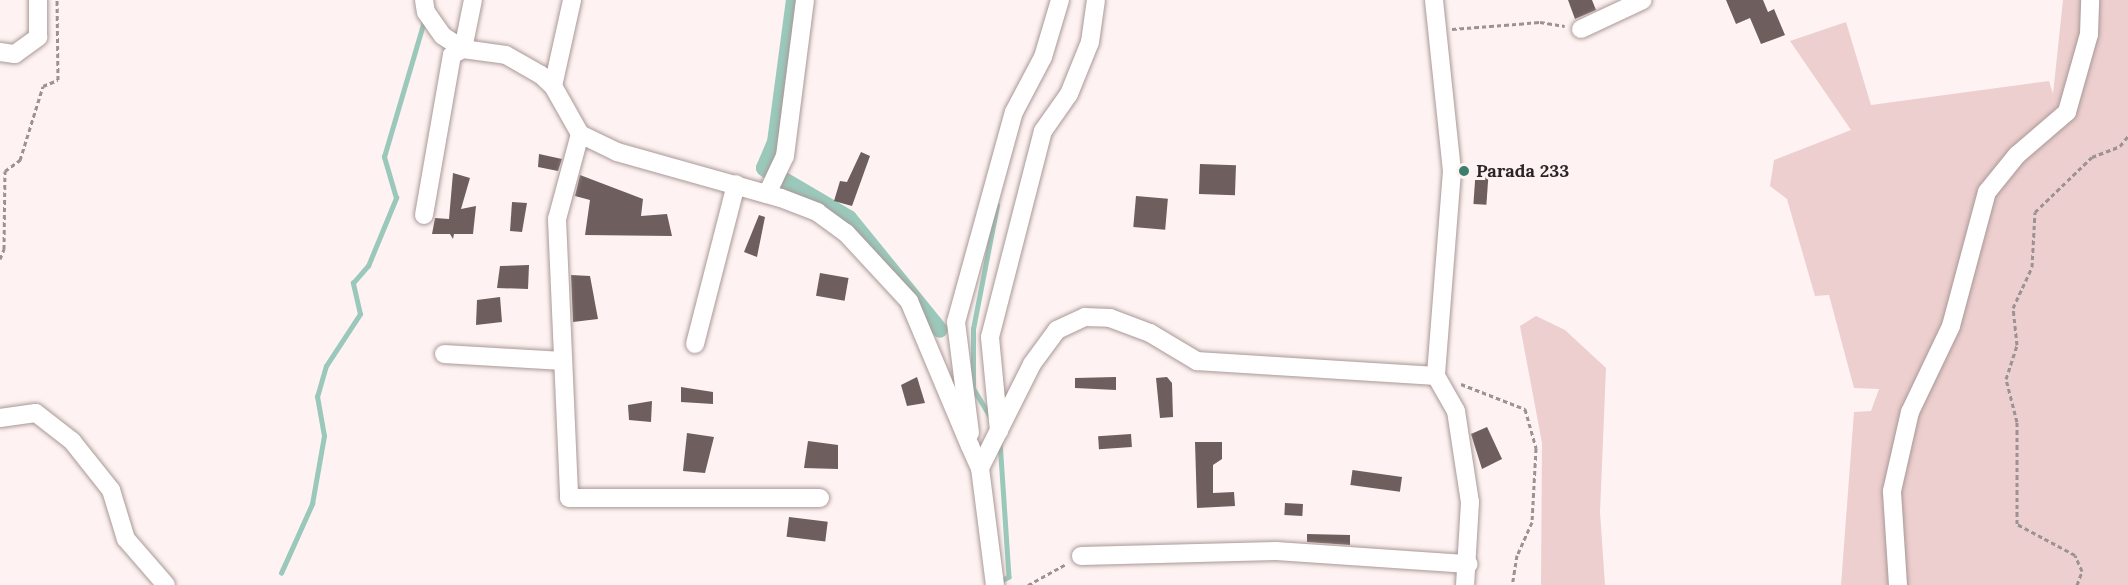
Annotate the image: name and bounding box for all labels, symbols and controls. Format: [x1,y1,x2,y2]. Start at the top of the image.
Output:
place label: Parada 233 [1476,160,1569,182]
marker: Parada 233 [1457,164,1471,178]

